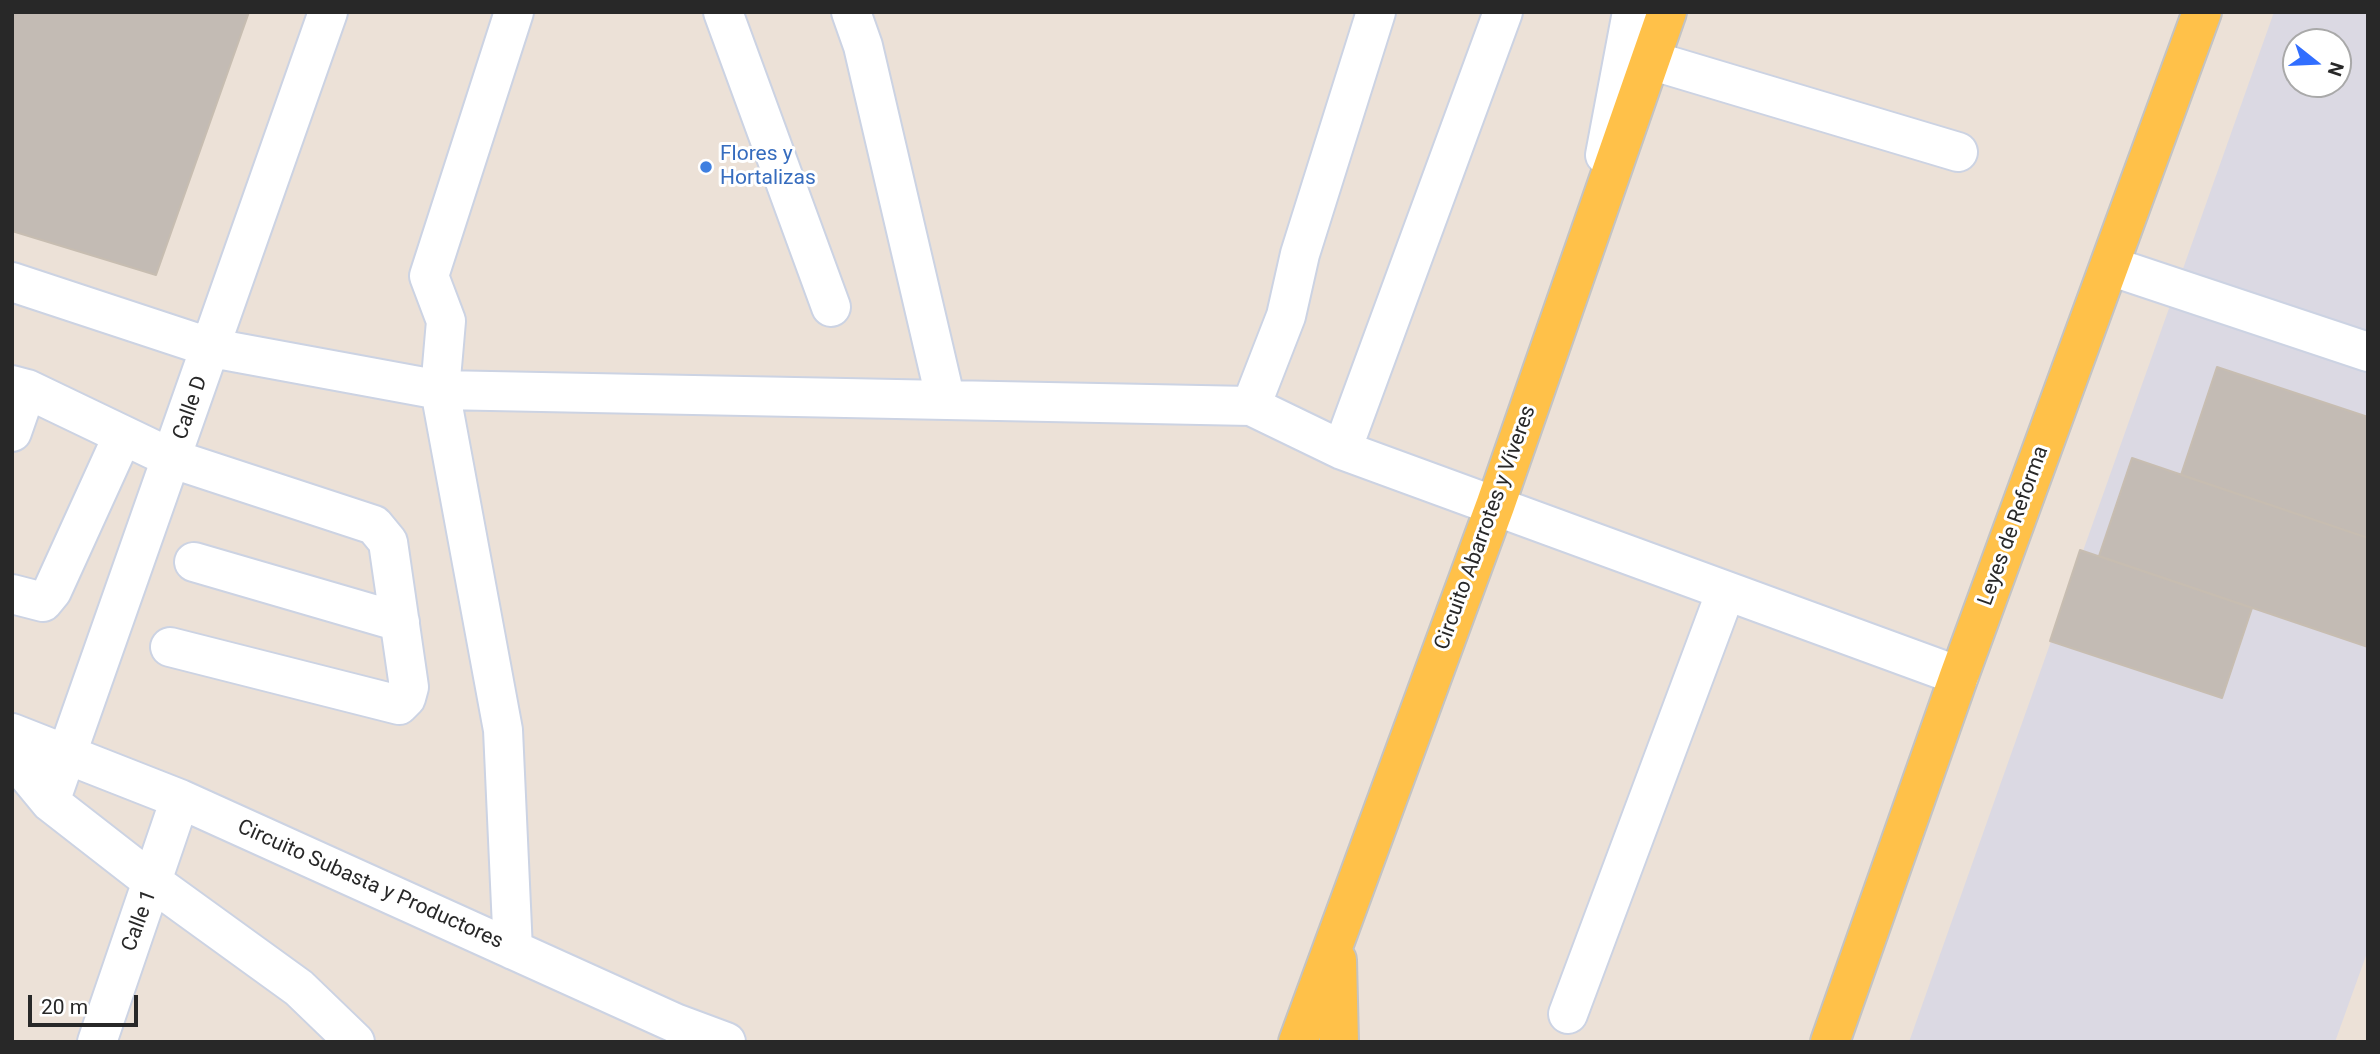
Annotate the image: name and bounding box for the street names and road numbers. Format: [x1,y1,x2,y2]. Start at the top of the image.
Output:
street label: Calle D [168,373,214,443]
street label: Circuito Abarrotes y Víveres [1430,402,1542,654]
street label: Leyes de Reforma [1973,443,2055,609]
street label: Circuito Subasta y Productores [233,815,507,955]
street label: Calle 1 [117,887,163,955]

